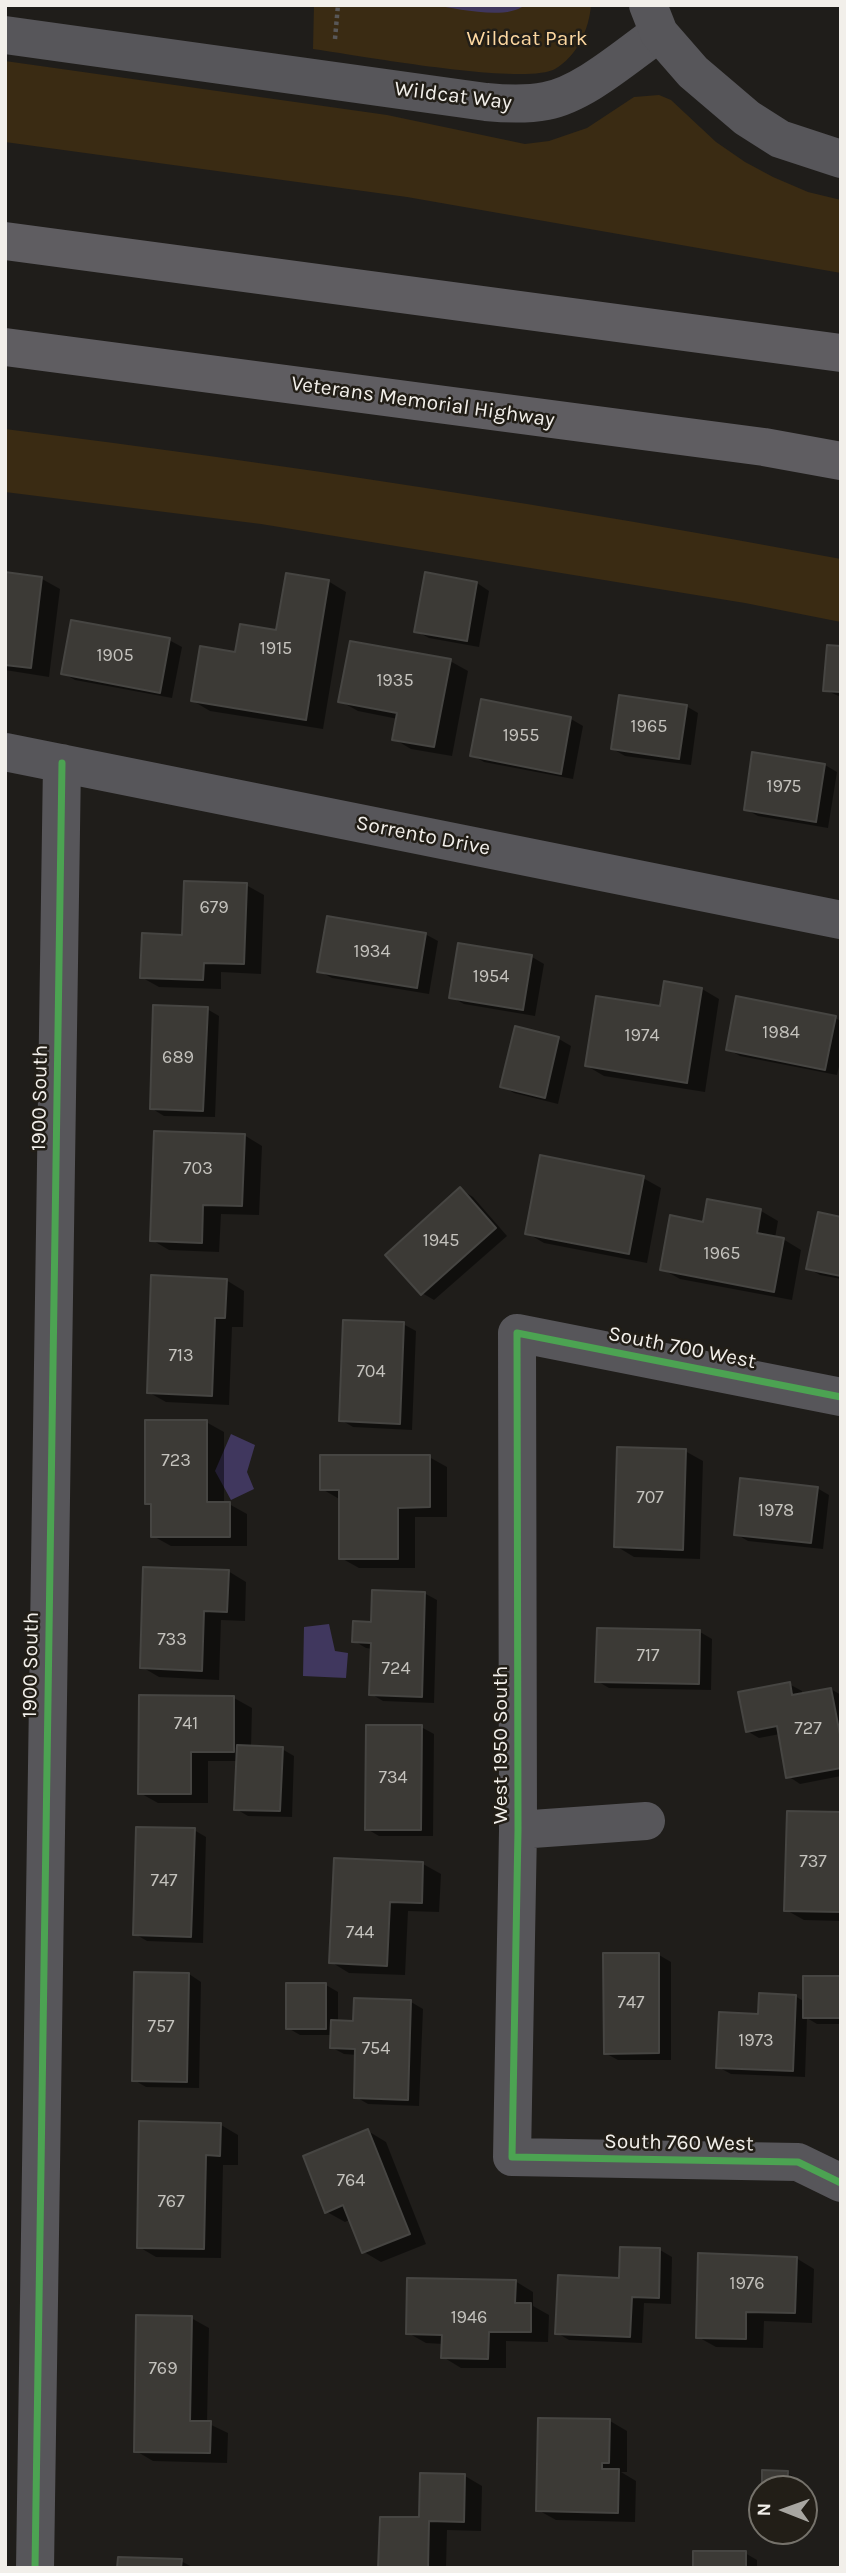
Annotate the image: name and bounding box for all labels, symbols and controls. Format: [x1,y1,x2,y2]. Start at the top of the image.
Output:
park label: Wildcat Park [466,26,588,52]
street label: Wildcat Way [393,76,513,116]
street label: Veterans Memorial Highway [290,371,556,433]
house number: 1915 [260,638,292,660]
house number: 1905 [96,645,134,667]
house number: 1935 [376,670,414,692]
house number: 1965 [631,716,667,738]
house number: 1955 [503,725,539,747]
house number: 1975 [766,776,802,798]
street label: Sorrento Drive [354,811,492,861]
house number: 679 [199,897,229,919]
house number: 1934 [353,941,391,963]
house number: 1954 [473,966,509,988]
house number: 1984 [762,1022,800,1044]
house number: 1974 [625,1025,659,1047]
street label: 1900 South [26,1045,54,1151]
house number: 689 [162,1047,194,1069]
house number: 703 [183,1158,213,1180]
house number: 1945 [423,1230,459,1252]
house number: 1965 [704,1243,740,1265]
street label: South 700 West [606,1321,758,1375]
house number: 713 [168,1345,194,1367]
house number: 704 [356,1361,386,1383]
house number: 723 [161,1450,191,1472]
house number: 707 [636,1487,664,1509]
house number: 1978 [758,1500,794,1522]
street label: 1900 South [17,1612,45,1718]
house number: 733 [157,1629,187,1651]
house number: 717 [637,1645,659,1667]
house number: 724 [382,1658,410,1680]
street label: West 1950 South [488,1666,514,1824]
house number: 741 [174,1713,198,1735]
house number: 727 [794,1718,822,1740]
house number: 734 [378,1767,408,1789]
house number: 737 [799,1851,827,1873]
house number: 747 [151,1870,177,1892]
house number: 744 [346,1922,374,1944]
house number: 747 [618,1992,644,2014]
house number: 757 [147,2016,175,2038]
house number: 1973 [738,2030,774,2052]
house number: 754 [362,2038,390,2060]
street label: South 760 West [604,2129,754,2157]
house number: 764 [337,2170,365,2192]
house number: 767 [157,2191,185,2213]
house number: 1976 [729,2273,765,2295]
house number: 1946 [451,2307,487,2329]
house number: 769 [148,2358,178,2380]
north arrow [748,2475,818,2545]
text: N [753,2503,775,2517]

